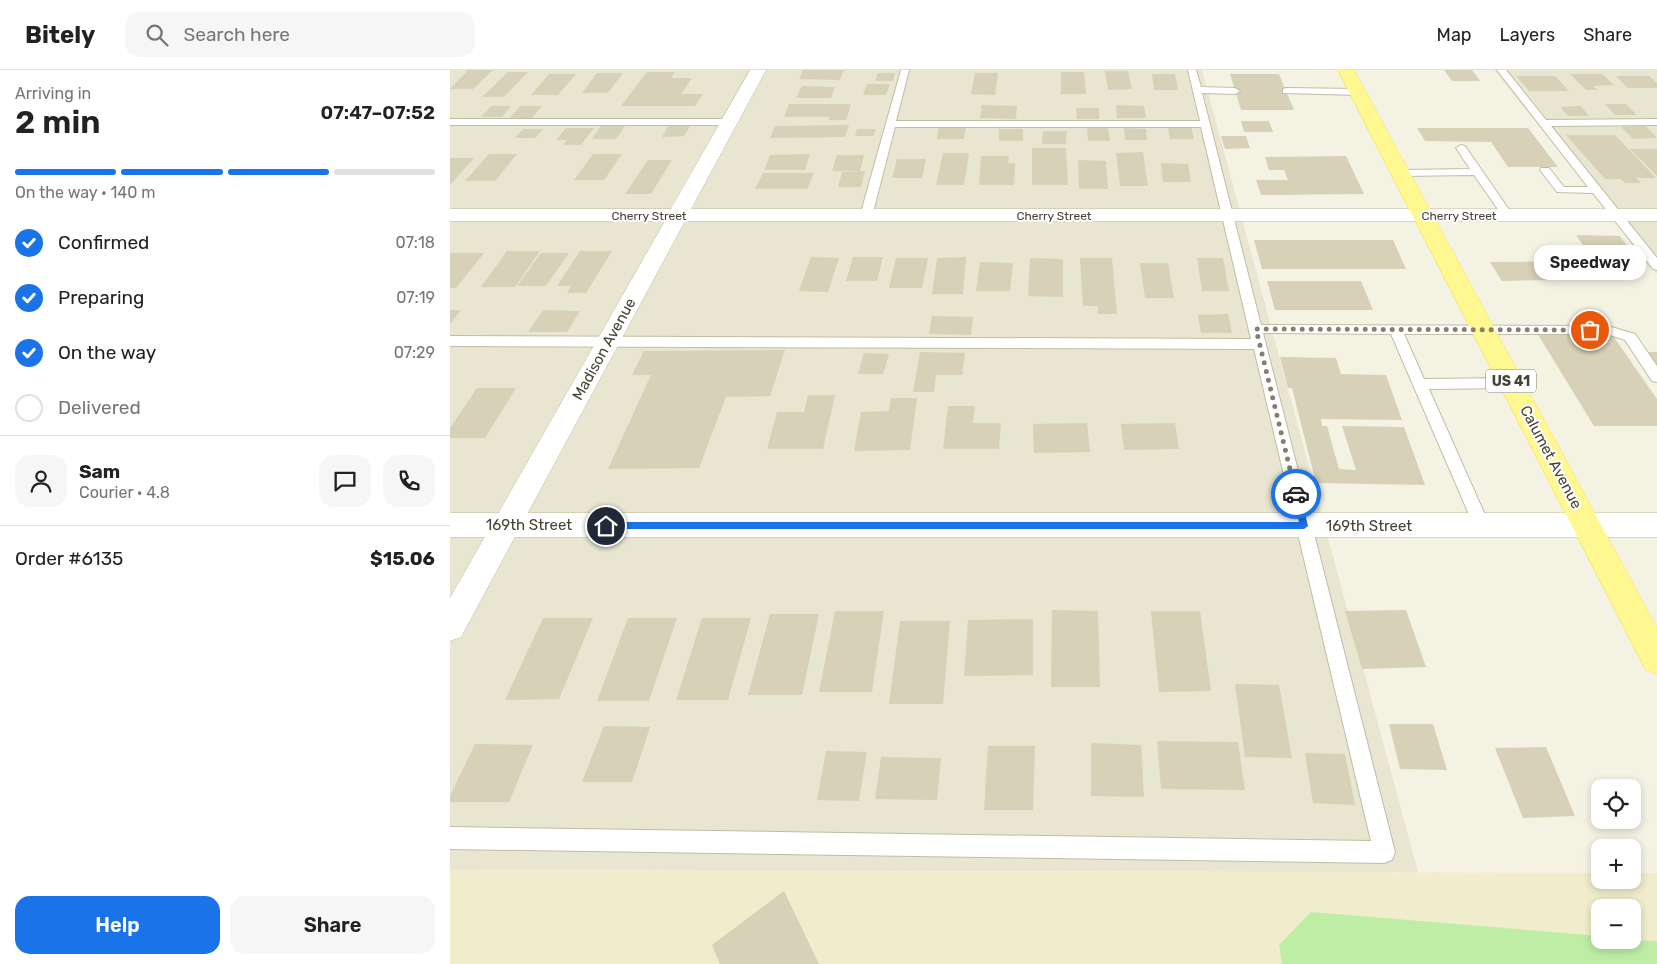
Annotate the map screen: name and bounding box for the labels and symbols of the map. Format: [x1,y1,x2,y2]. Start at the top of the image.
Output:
street label: Cherry Street [611,209,687,223]
street label: Cherry Street [1016,209,1092,223]
street label: Cherry Street [1421,209,1497,223]
callout: Speedway [1534,245,1646,280]
street label: Madison Avenue [569,295,639,403]
pin [1569,309,1611,351]
road number: US 41 [1486,370,1536,392]
street label: Calumet Avenue [1516,402,1586,512]
courier [1271,469,1321,519]
pin [585,505,627,547]
street label: 169th Street [486,516,572,534]
street label: 169th Street [1326,517,1412,535]

